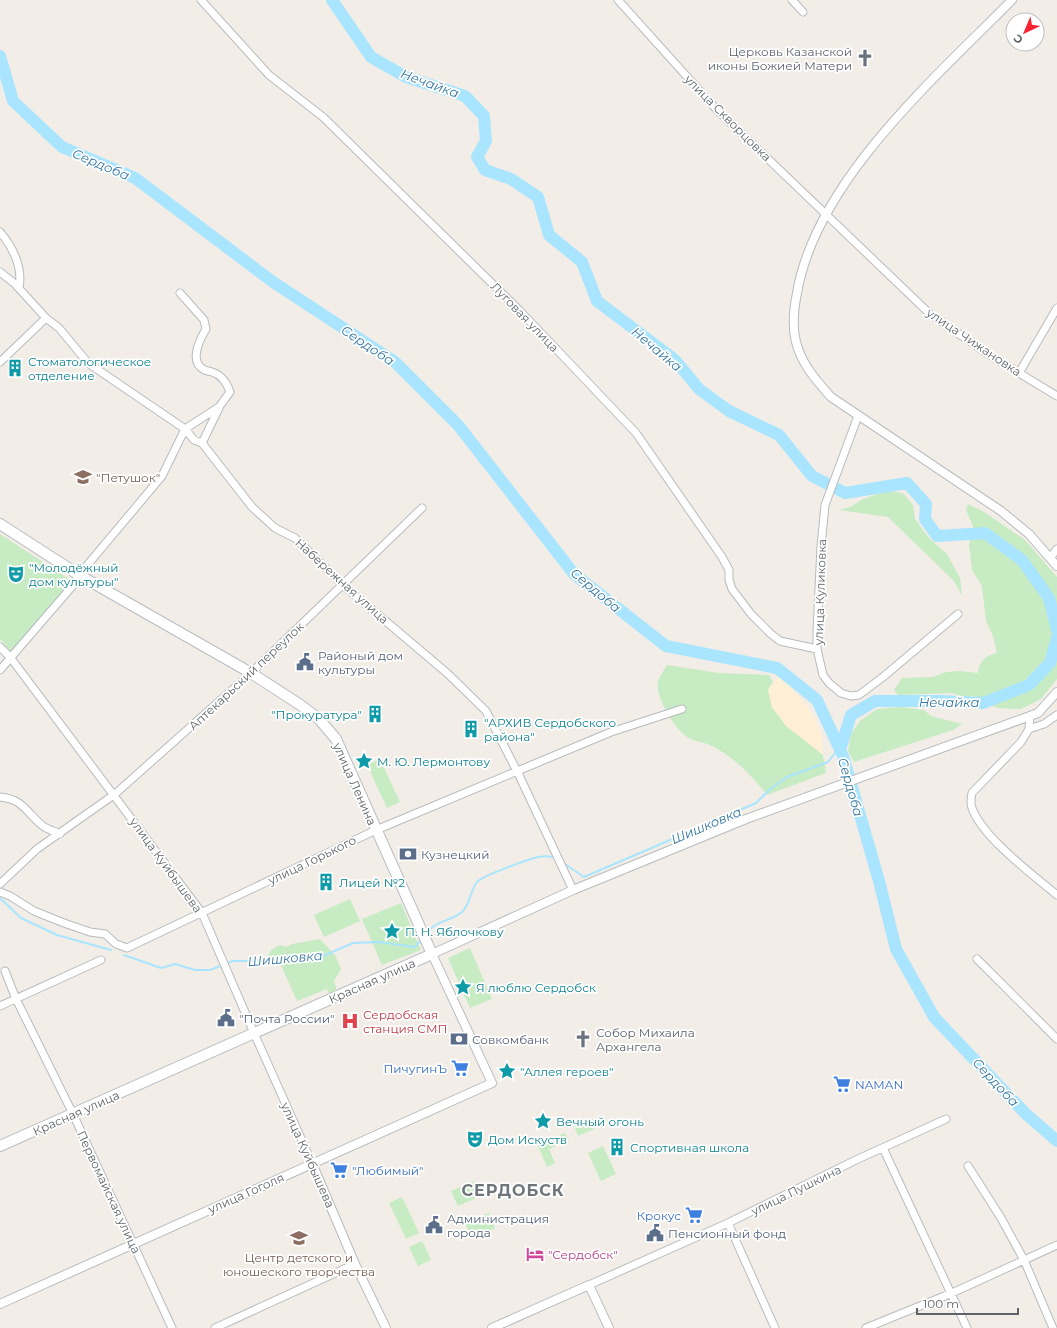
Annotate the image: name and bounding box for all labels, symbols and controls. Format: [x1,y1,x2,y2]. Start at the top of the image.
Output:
north arrow [1005,12,1045,52]
text: С [1010,31,1026,47]
place label: Церковь Казанской иконы Божией Матери [708,44,852,73]
church icon: Церковь Казанской иконы Божией Матери [855,48,875,68]
water label: Нечайка [399,65,461,101]
street label: улица Скворцовка [681,71,774,164]
water label: Сердоба [70,145,132,183]
street label: Луговая улица [488,279,562,355]
street label: улица Чижановка [923,304,1024,379]
water label: Сердоба [338,321,398,369]
water label: Нечайка [629,323,685,375]
place label: Стоматологическое отделение [28,354,151,383]
building icon: Стоматологическое отделение [5,358,25,378]
school or university icon: "Петушок" [73,467,93,487]
place label: "Петушок" [96,470,160,485]
street label: Набережная улица [292,535,392,627]
street label: улица Куликовка [811,538,829,647]
place label: "Молодёжный дом культуры" [29,560,119,589]
theatre icon: "Молодёжный дом культуры" [6,564,26,584]
water label: Сердоба [568,564,624,616]
street label: Аптекарьский переулок [185,619,307,733]
place label: Районый дом культуры [318,648,403,677]
public building icon: Районый дом культуры [295,652,315,672]
water label: Нечайка [919,694,979,710]
building icon: "Прокуратура" [365,704,385,724]
place label: "Прокуратура" [271,707,362,722]
place label: "АРХИВ Сердобского района" [484,715,616,744]
building icon: "АРХИВ Сердобского района" [461,719,481,739]
street label: улица Ленина [330,739,380,828]
place icon: М. Ю. Лермонтову [354,751,374,771]
place label: М. Ю. Лермонтову [377,754,490,769]
water label: Сердоба [835,756,867,818]
water label: Шишковка [668,803,744,847]
street label: улица Куйбышева [126,814,206,915]
street label: улица Горького [265,832,359,888]
bank icon: Кузнецкий [398,844,418,864]
place label: Кузнецкий [421,847,489,862]
building icon: Лицей №2 [316,872,336,892]
place label: Лицей №2 [339,875,405,890]
place icon: П. Н. Яблочкову [382,921,402,941]
place label: П. Н. Яблочкову [405,924,504,939]
water label: Шишковка [247,947,323,969]
street label: Красная улица [326,955,418,1007]
place icon: Я люблю Сердобск [453,977,473,997]
place label: Я люблю Сердобск [476,980,596,995]
place label: Сердобская станция СМП [363,1007,447,1036]
public building icon: "Почта России" [216,1008,236,1028]
place label: "Почта России" [239,1011,334,1026]
hospital icon: Сердобская станция СМП [340,1011,360,1031]
place label: Собор Михаила Архангела [596,1025,695,1054]
bank icon: Совкомбанк [449,1029,469,1049]
church icon: Собор Михаила Архангела [573,1029,593,1049]
place label: Совкомбанк [472,1032,549,1047]
water label: Сердоба [969,1054,1023,1110]
supermarket icon: ПичугинЪ [450,1058,470,1078]
place label: ПичугинЪ [383,1061,447,1076]
place icon: "Аллея героев" [497,1061,517,1081]
place label: "Аллея героев" [520,1064,614,1079]
supermarket icon: NAMAN [832,1074,852,1094]
place label: NAMAN [855,1077,903,1092]
street label: Красная улица [30,1087,122,1139]
street label: улица Куйбышева [278,1099,338,1210]
place icon: Вечный огонь [533,1111,553,1131]
place label: Вечный огонь [556,1114,644,1129]
street label: Первомайская улица [74,1128,144,1256]
theatre icon: Дом Искуств [465,1129,485,1149]
place label: Дом Искуств [488,1132,567,1147]
building icon: Спортивная школа [607,1137,627,1157]
place label: Спортивная школа [630,1140,749,1155]
supermarket icon: "Любимый" [329,1160,349,1180]
street label: улица Пушкина [747,1162,844,1219]
place label: "Любимый" [352,1163,424,1178]
street label: улица Гоголя [205,1170,286,1217]
district label: СЕРДОБСК [461,1181,565,1200]
supermarket icon: Крокус [684,1205,704,1225]
place label: Крокус [637,1208,681,1223]
place label: Администрация города [447,1211,549,1240]
public building icon: Администрация города [424,1215,444,1235]
public building icon: Пенсионный фонд [645,1223,665,1243]
place label: Пенсионный фонд [668,1226,786,1241]
school or university icon: Центр детского и юношеского творчества [289,1228,309,1248]
hotel icon: "Сердобск" [525,1244,545,1264]
place label: "Сердобск" [548,1247,618,1262]
place label: Центр детского и юношеского творчества [223,1250,375,1279]
scale bar [917,1290,1018,1316]
text: 100 m [923,1296,959,1311]

